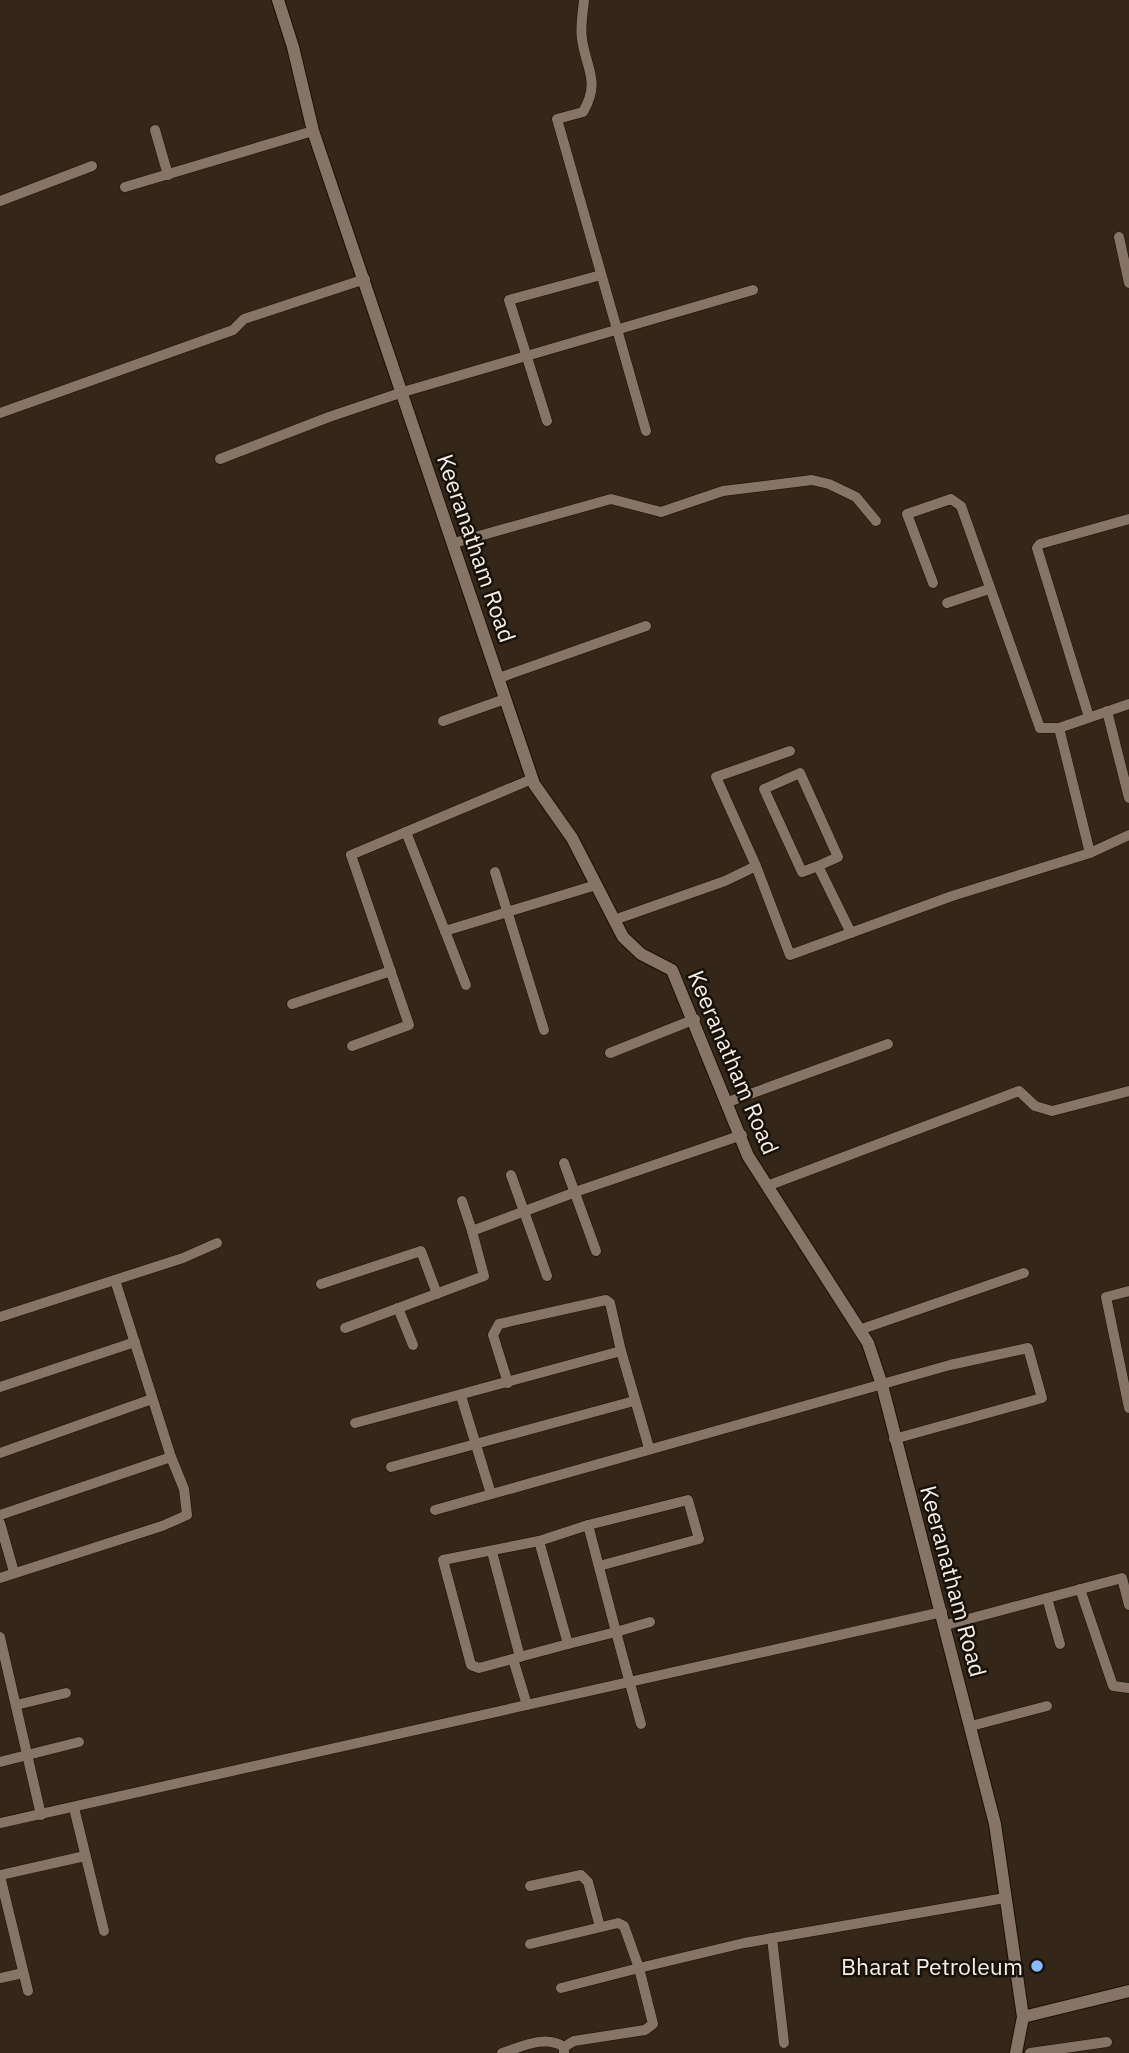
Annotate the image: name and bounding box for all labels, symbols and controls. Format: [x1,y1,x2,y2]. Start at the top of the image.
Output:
street label: Keeranatham Road [431,450,523,646]
street label: Keeranatham Road [682,965,786,1159]
street label: Keeranatham Road [914,1482,994,1680]
place label: Bharat Petroleum [841,1951,1023,1981]
marker: Bharat Petroleum [1029,1958,1045,1974]

